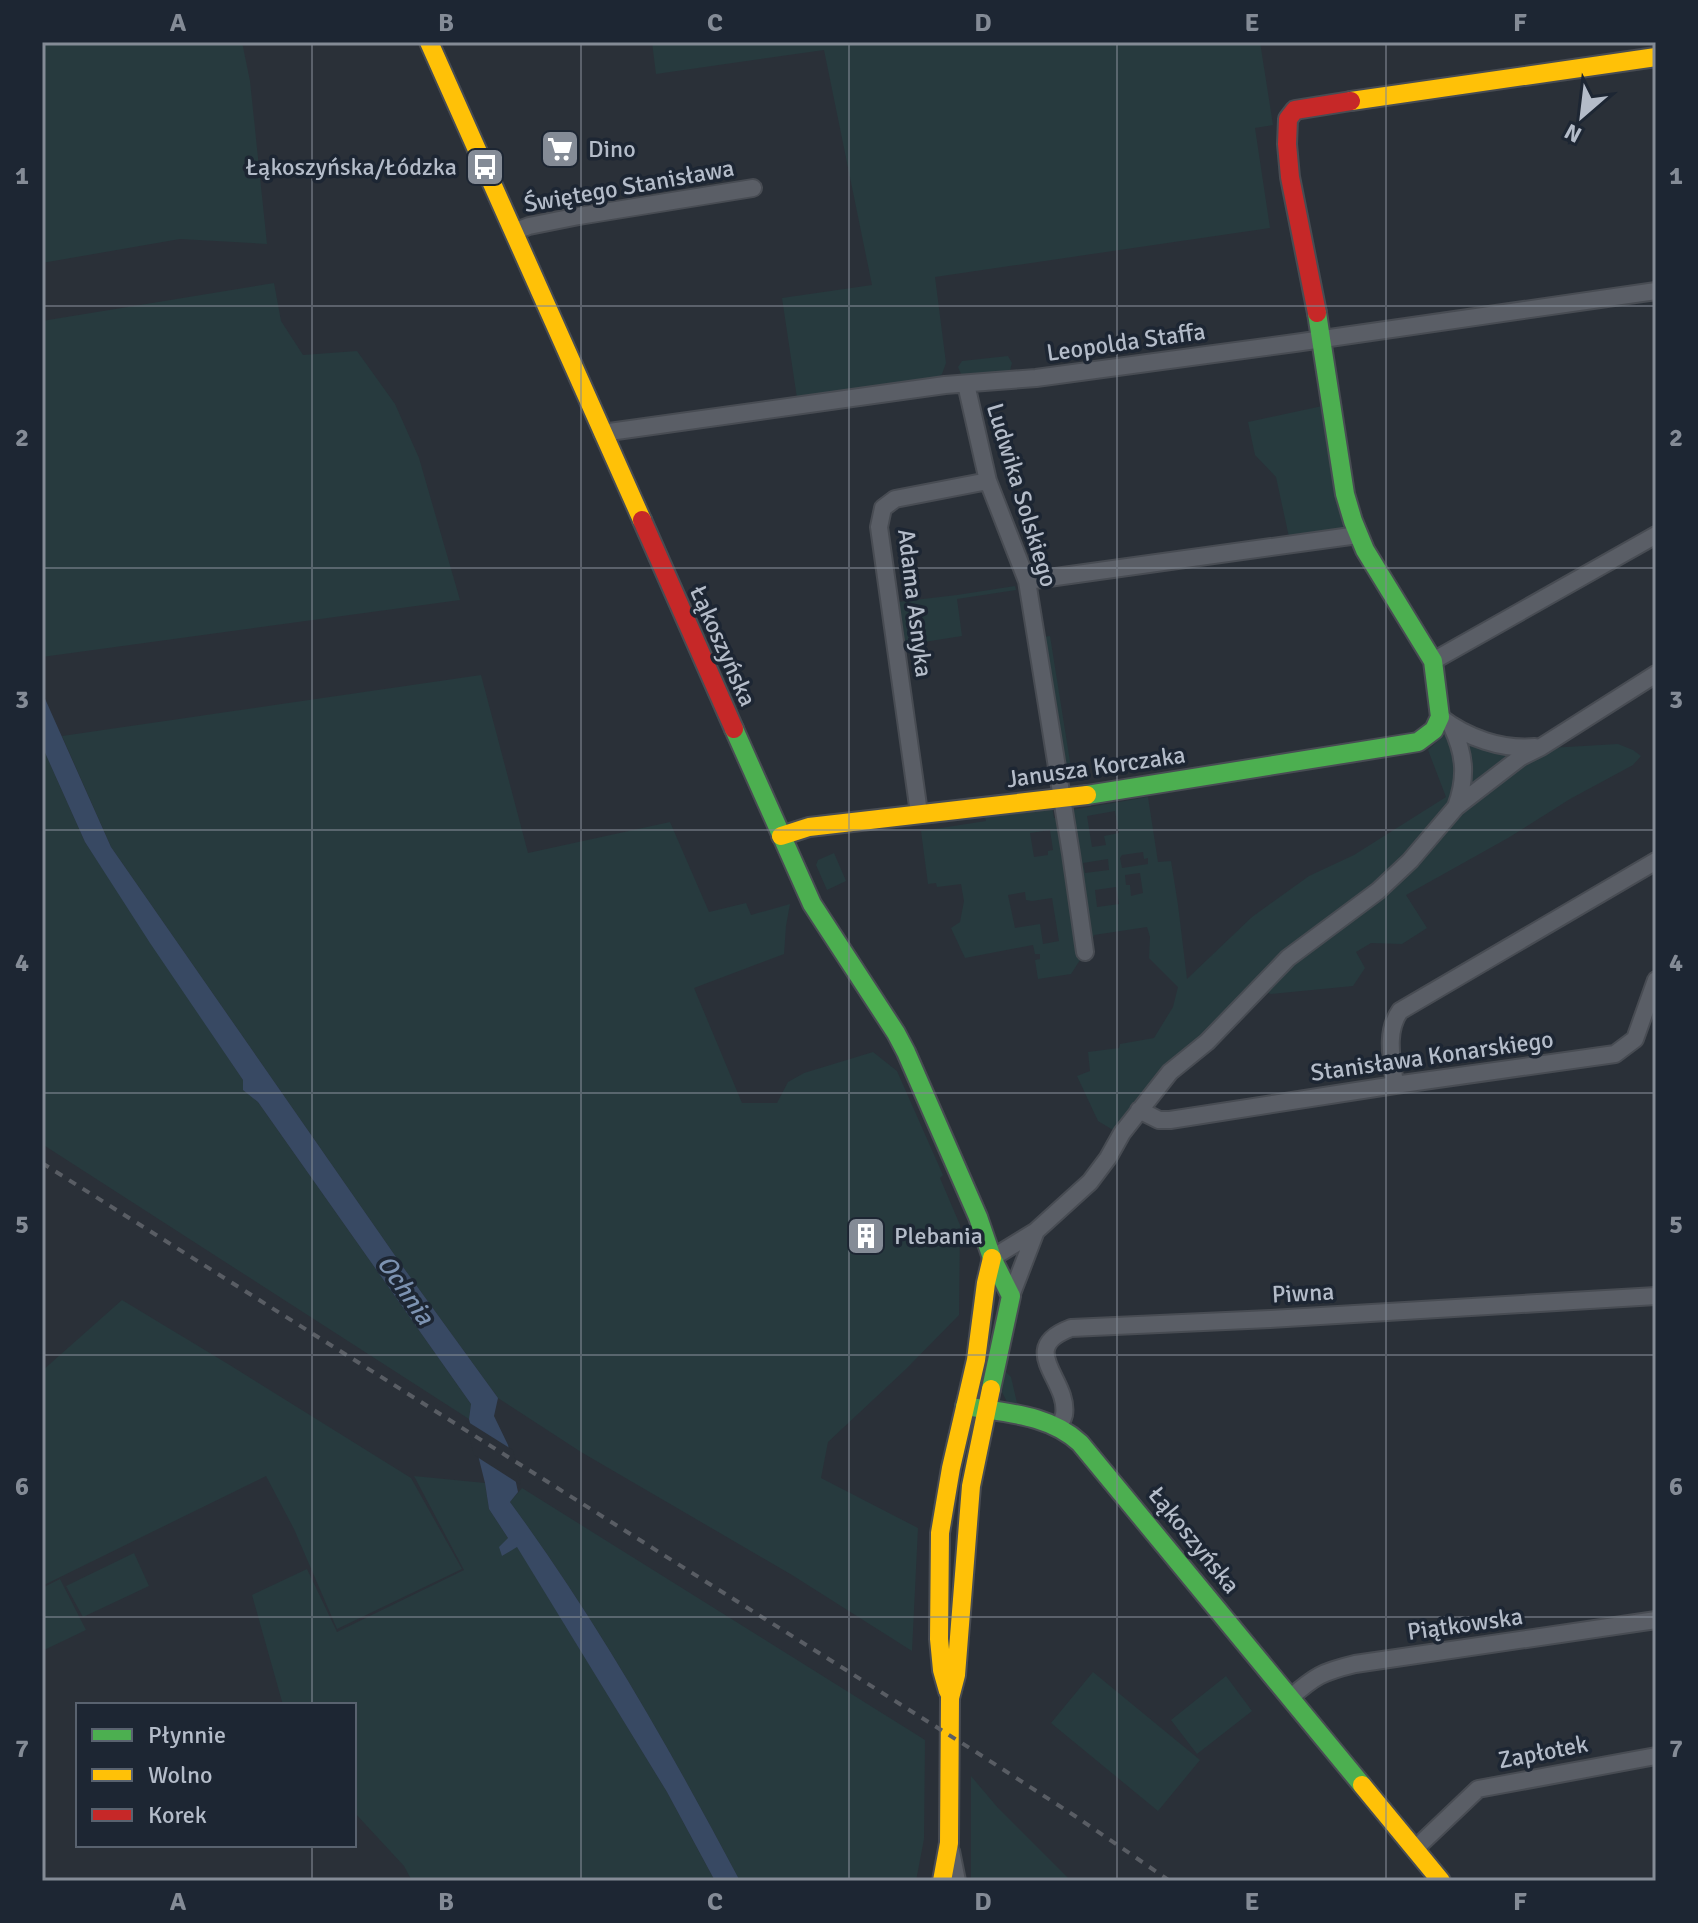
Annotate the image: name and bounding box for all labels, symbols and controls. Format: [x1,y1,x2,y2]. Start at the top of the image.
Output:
text: A [170,7,187,39]
text: B [438,7,454,39]
text: C [707,7,723,39]
text: D [974,7,992,39]
text: E [1245,7,1259,39]
text: F [1513,7,1527,39]
north arrow [1542,76,1622,156]
text: N [1560,118,1586,149]
supermarket icon: Dino [539,128,581,170]
place label: Dino [588,134,636,164]
bus stop icon: Łąkoszyńska/Łódzka [464,146,506,188]
place label: Łąkoszyńska/Łódzka [246,152,457,182]
street label: Świętego Stanisława [522,153,736,219]
text: 1 [15,160,29,192]
text: 1 [1669,160,1683,192]
street label: Leopolda Staffa [1045,316,1207,368]
street label: Ludwika Solskiego [980,400,1064,590]
text: 2 [15,422,29,454]
text: 2 [1669,422,1683,454]
street label: Adama Asnyka [891,527,939,679]
street label: Łąkoszyńska [683,581,763,711]
text: 3 [15,684,29,716]
text: 3 [1669,684,1683,716]
street label: Janusza Korczaka [1005,740,1187,794]
text: 4 [15,947,29,979]
text: 4 [1669,947,1683,979]
street label: Stanisława Konarskiego [1309,1024,1555,1088]
text: 5 [15,1209,29,1241]
text: 5 [1669,1209,1683,1241]
building icon: Plebania [845,1215,887,1257]
place label: Plebania [894,1221,983,1251]
water label: Ochnia [370,1249,441,1332]
street label: Piwna [1271,1276,1335,1310]
text: 6 [15,1471,29,1503]
text: 6 [1669,1471,1683,1503]
street label: Łąkoszyńska [1142,1480,1246,1600]
street label: Piątkowska [1405,1601,1525,1647]
legend [76,1703,356,1847]
text: Płynnie [148,1720,226,1750]
street label: Zapłotek [1496,1729,1590,1775]
text: 7 [15,1733,29,1765]
text: 7 [1669,1733,1683,1765]
text: Wolno [148,1760,213,1790]
text: Korek [148,1800,207,1830]
text: A [170,1886,187,1918]
text: B [438,1886,454,1918]
text: C [707,1886,723,1918]
text: D [974,1886,992,1918]
text: E [1245,1886,1259,1918]
text: F [1513,1886,1527,1918]

